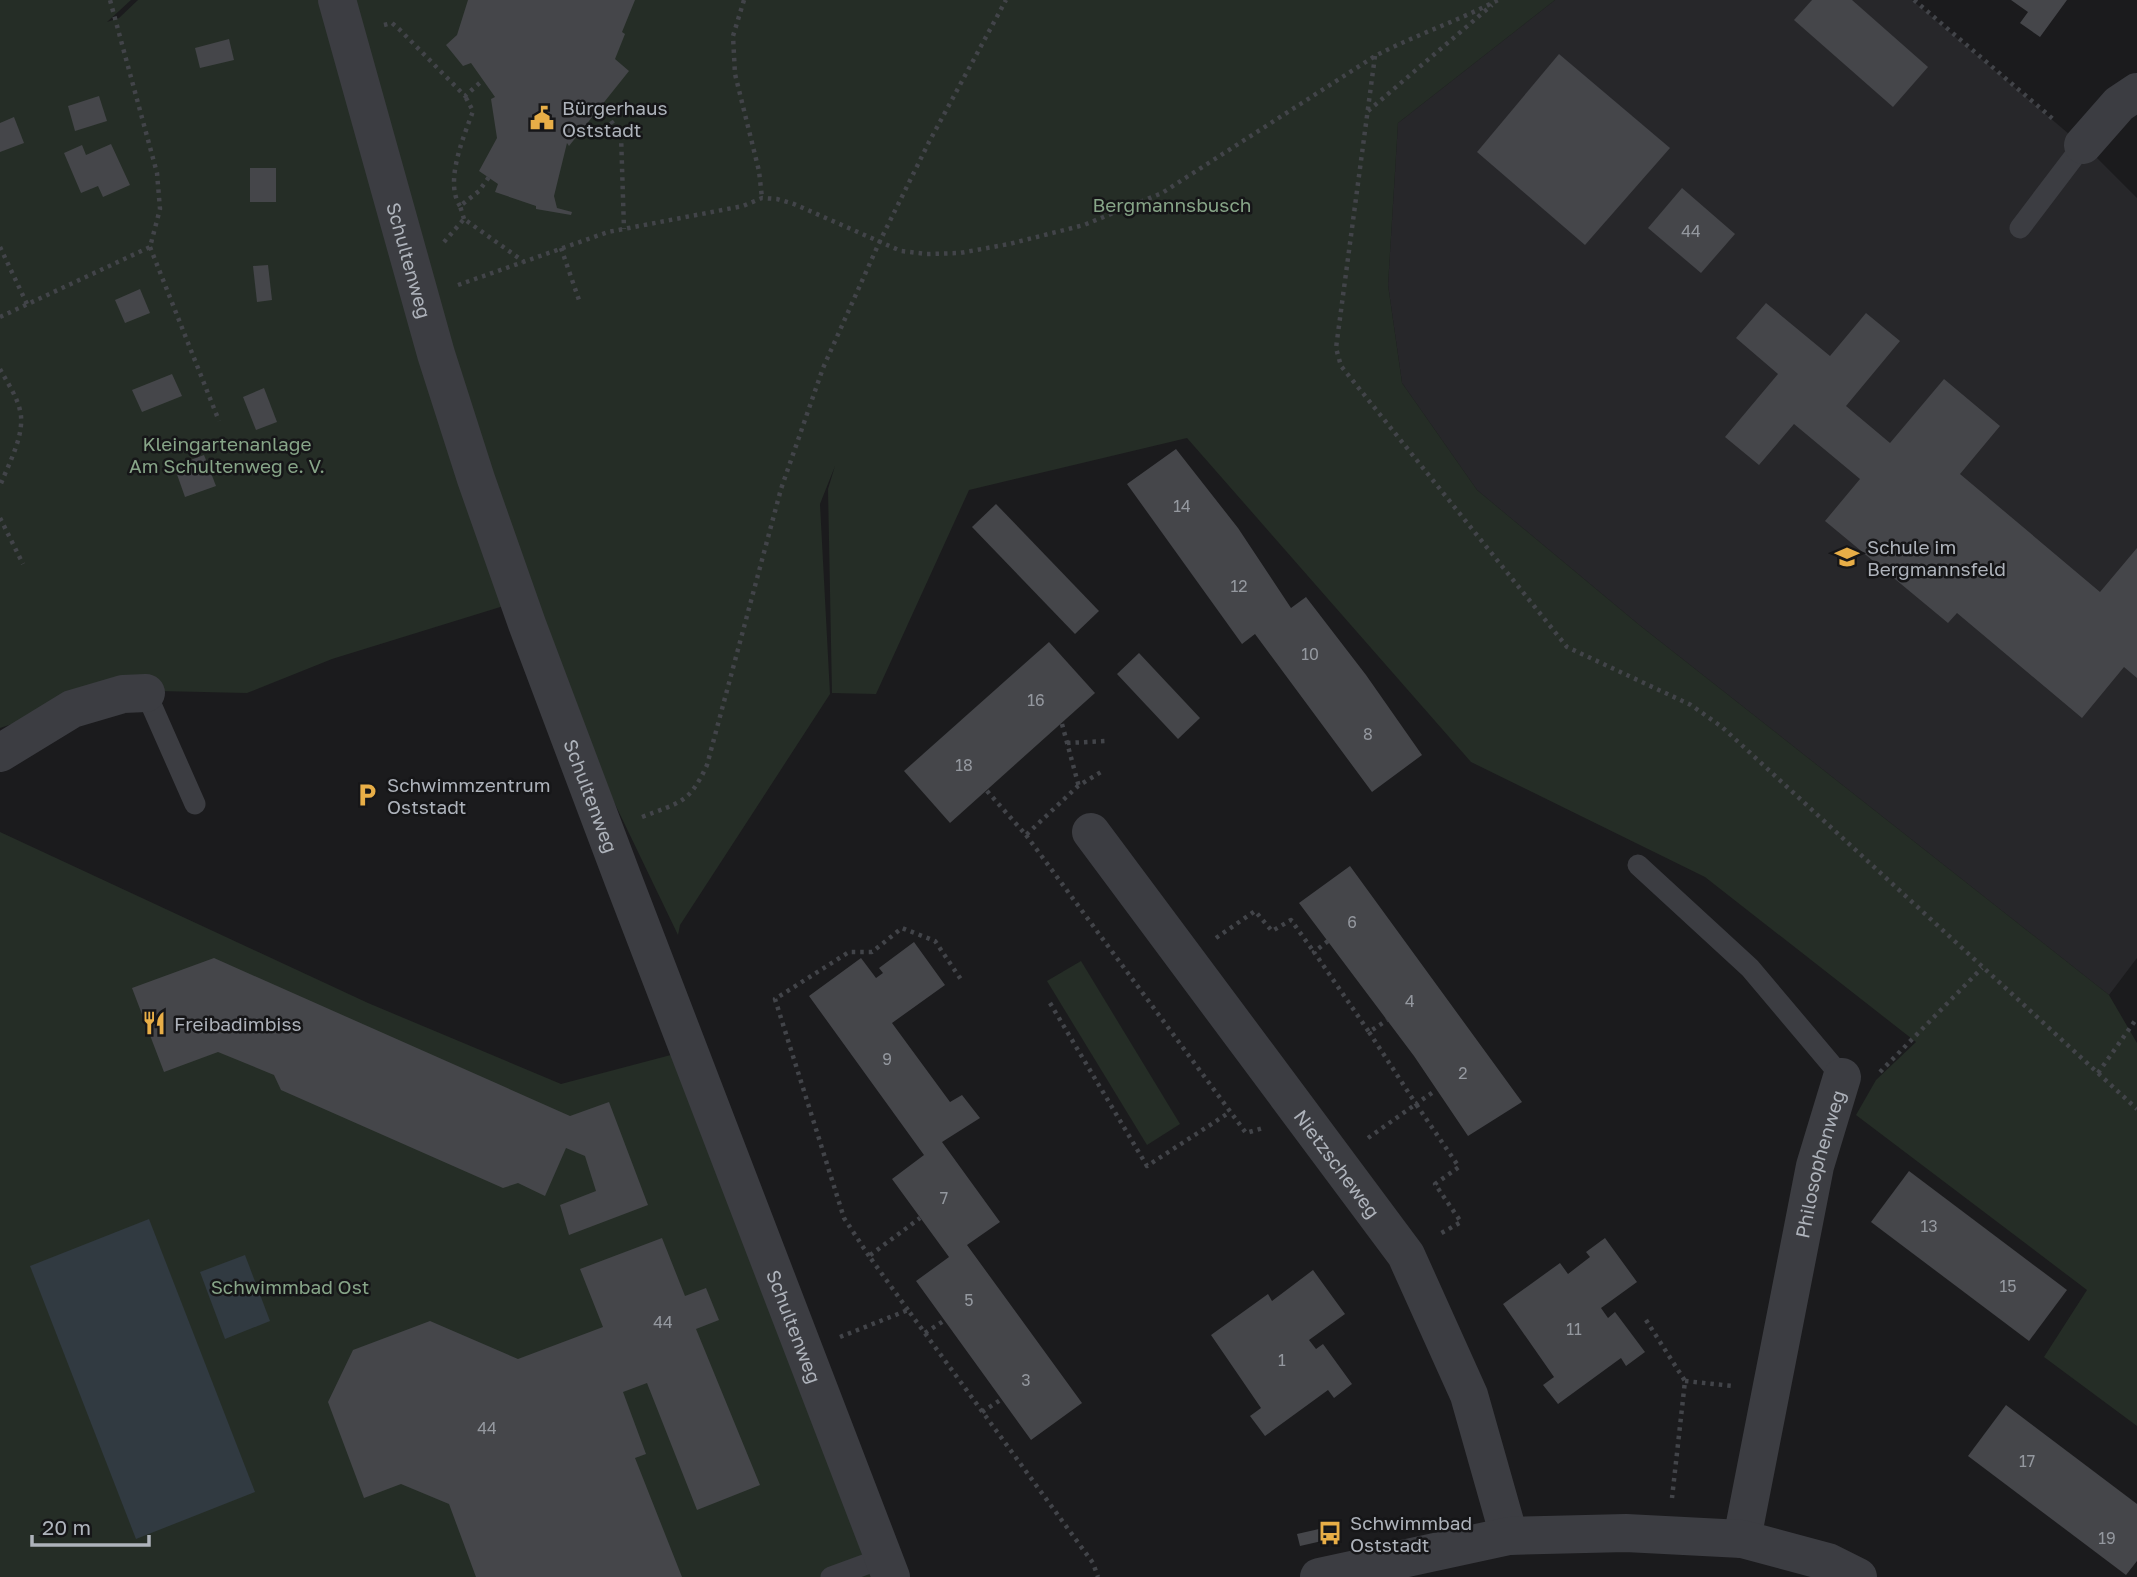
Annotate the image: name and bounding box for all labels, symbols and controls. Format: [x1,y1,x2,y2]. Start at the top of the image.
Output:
place label: Bürgerhaus Oststadt [562,96,668,141]
public building icon: Bürgerhaus Oststadt [528,104,556,132]
park label: Bergmannsbusch [1093,193,1251,216]
street label: Schultenweg [383,199,437,321]
house number: 44 [1681,221,1701,241]
park label: Kleingartenanlage Am Schultenweg e. V. [129,432,325,477]
house number: 14 [1173,496,1191,516]
place label: Schule im Bergmannsfeld [1867,535,2006,580]
school or university icon: Schule im Bergmannsfeld [1833,543,1861,571]
house number: 12 [1230,576,1248,596]
house number: 10 [1301,644,1319,664]
house number: 16 [1027,690,1045,710]
house number: 8 [1363,724,1373,744]
street label: Schultenweg [560,736,623,856]
house number: 18 [955,755,973,775]
place label: Schwimmzentrum Oststadt [387,773,551,818]
parking icon: Schwimmzentrum Oststadt [353,781,381,809]
house number: 6 [1347,912,1357,932]
house number: 4 [1405,991,1415,1011]
restaurant icon: Freibadimbiss [140,1009,168,1037]
place label: Freibadimbiss [174,1012,302,1035]
house number: 9 [882,1049,892,1069]
house number: 2 [1458,1063,1468,1083]
street label: Philosophenweg [1790,1087,1849,1240]
street label: Nietzscheweg [1290,1105,1385,1222]
house number: 7 [940,1188,948,1208]
house number: 13 [1920,1216,1938,1236]
street label: Schultenweg [763,1266,827,1386]
park label: Schwimmbad Ost [211,1275,369,1298]
house number: 15 [1999,1276,2017,1296]
house number: 5 [964,1290,974,1310]
house number: 44 [653,1312,673,1332]
house number: 11 [1566,1319,1582,1339]
house number: 1 [1278,1350,1286,1370]
house number: 3 [1021,1370,1031,1390]
house number: 44 [477,1418,497,1438]
house number: 17 [2019,1451,2035,1471]
scale bar [32,1504,149,1548]
place label: Schwimmbad Oststadt [1350,1511,1472,1556]
text: 20 m [42,1514,91,1540]
bus stop icon: Schwimmbad Oststadt [1316,1519,1344,1547]
house number: 19 [2098,1528,2116,1548]

